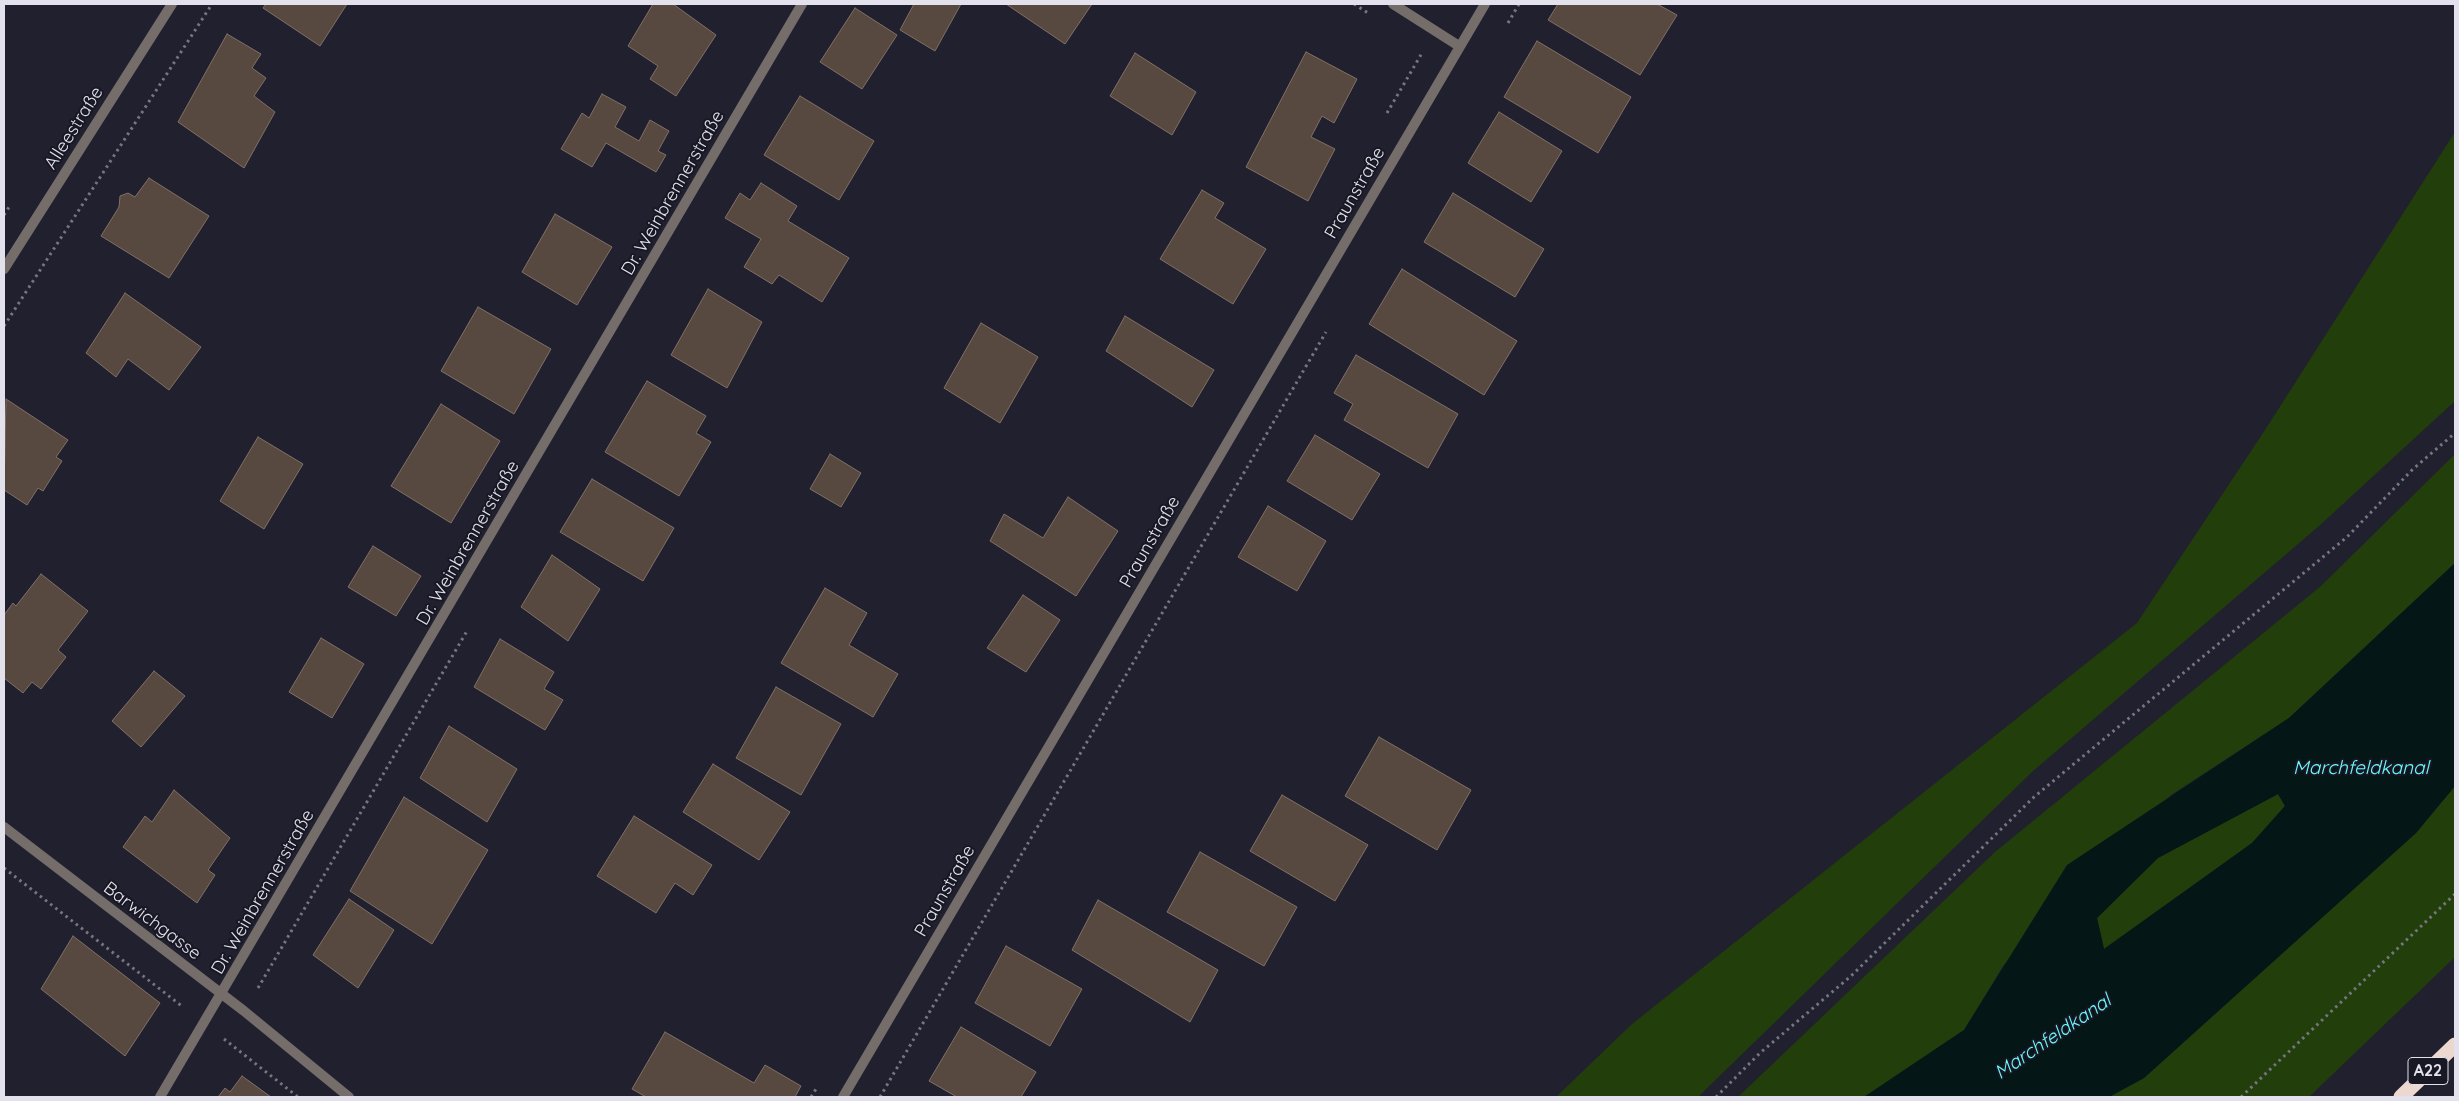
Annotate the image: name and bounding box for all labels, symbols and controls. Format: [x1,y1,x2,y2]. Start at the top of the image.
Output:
street label: Alleestraße [40,83,108,173]
street label: Dr. Weinbrennerstraße [617,107,729,279]
street label: Praunstraße [1320,143,1390,243]
street label: Dr. Weinbrennerstraße [412,457,524,629]
street label: Praunstraße [1115,492,1185,592]
water label: Marchfeldkanal [2293,757,2429,779]
street label: Dr. Weinbrennerstraße [207,806,319,978]
street label: Praunstraße [910,841,980,941]
street label: Barwichgasse [99,877,205,965]
water label: Marchfeldkanal [1990,990,2116,1084]
road number: A22 [2408,1058,2448,1084]

